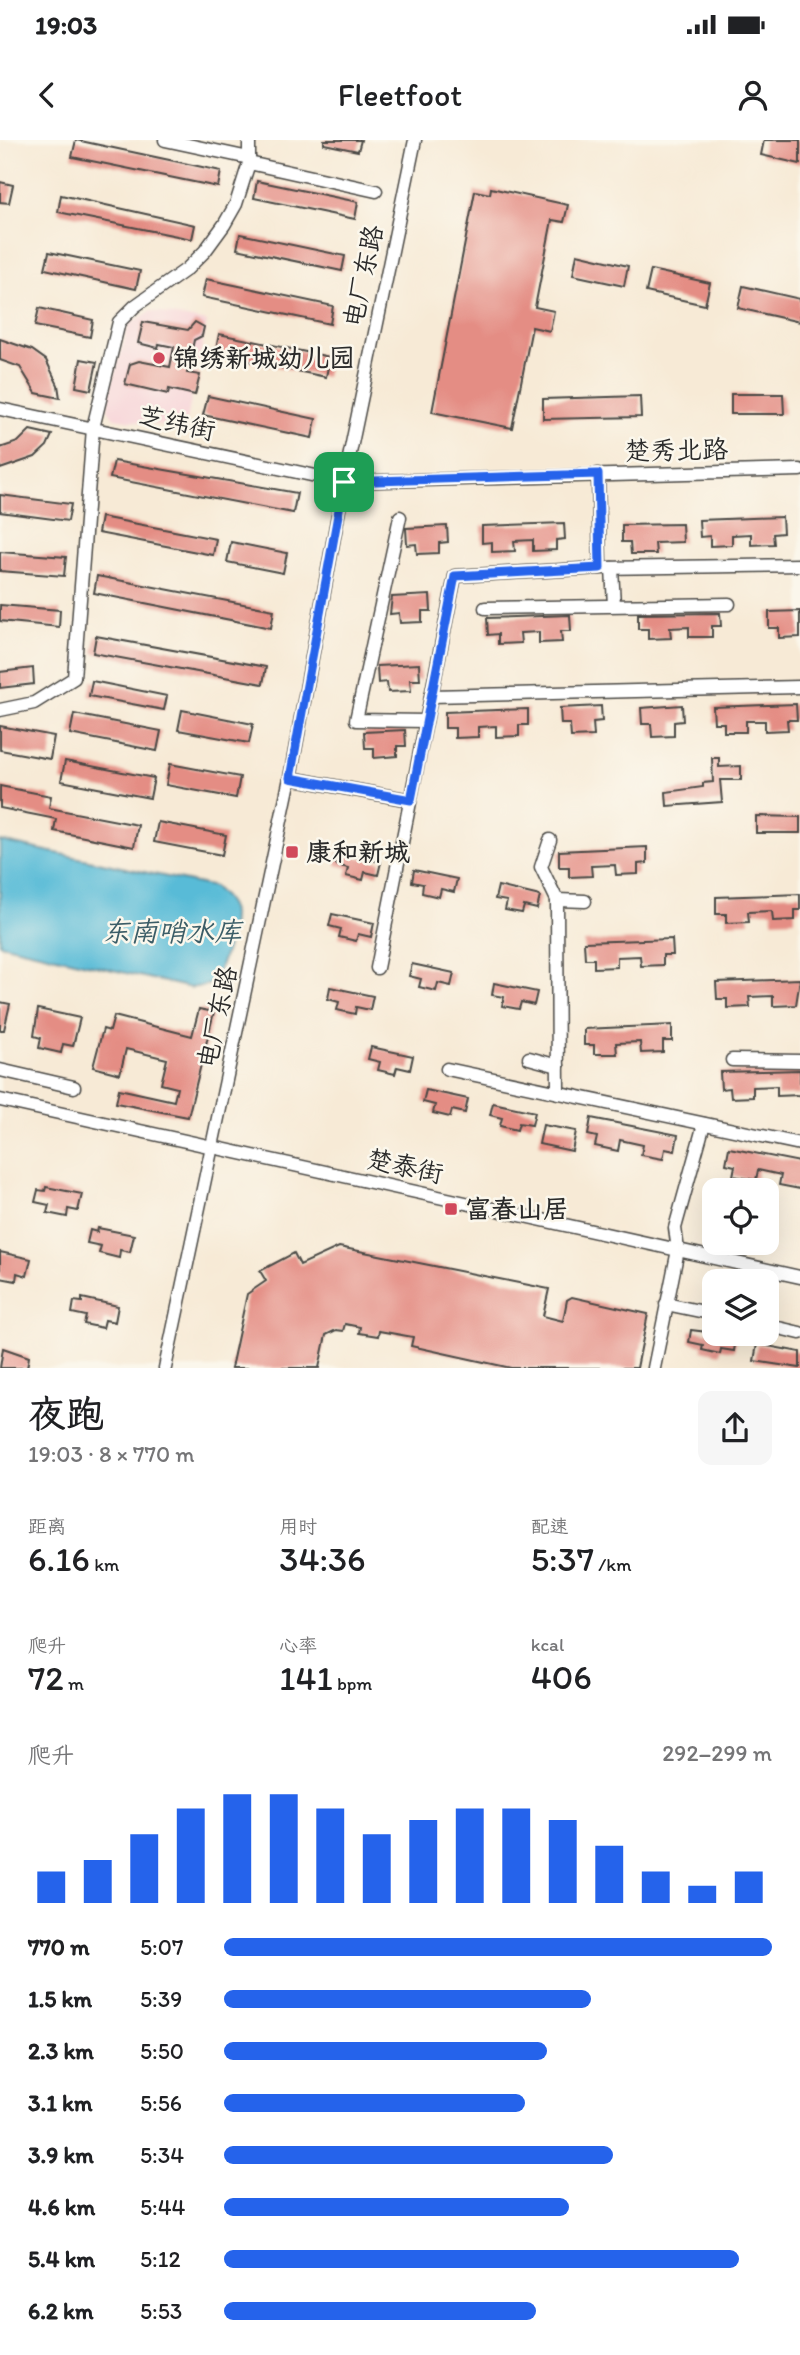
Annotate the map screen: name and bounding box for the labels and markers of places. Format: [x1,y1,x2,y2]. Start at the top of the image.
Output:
place label: 锦绣新城幼儿园 [173,342,355,374]
marker: 锦绣新城幼儿园 [151,350,167,366]
pin [314,452,374,512]
place label: 康和新城 [306,836,410,868]
marker: 康和新城 [284,844,300,860]
place label: 富春山居 [465,1193,569,1225]
marker: 富春山居 [443,1201,459,1217]

